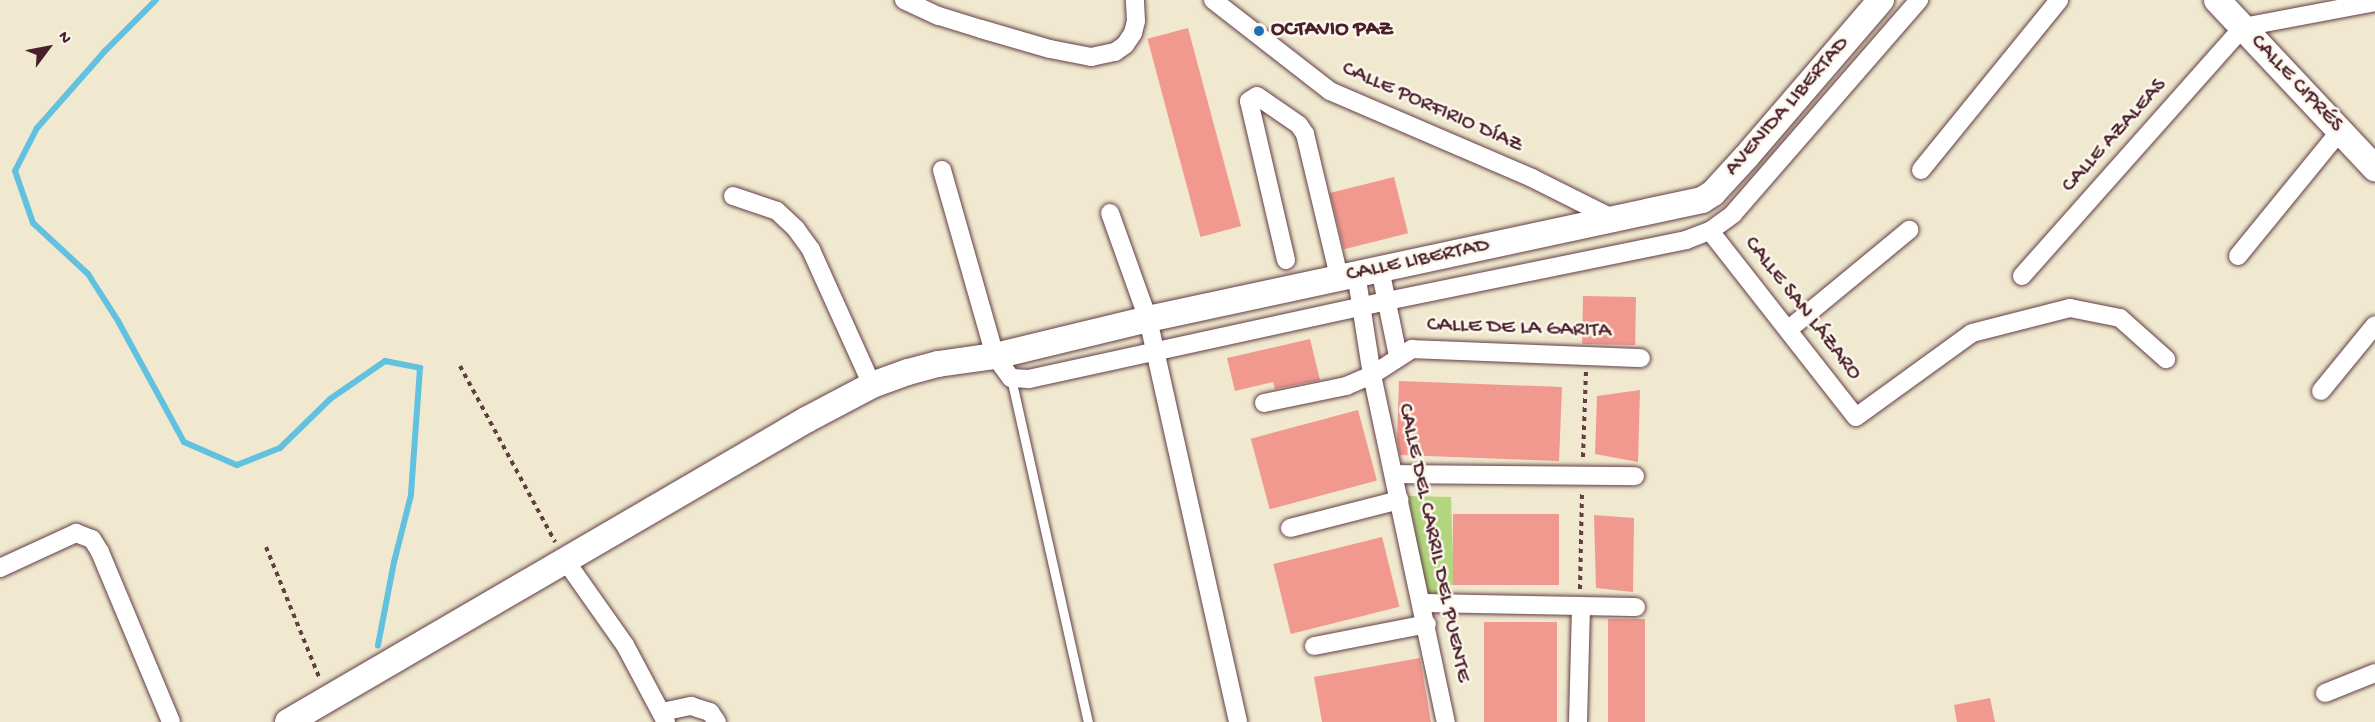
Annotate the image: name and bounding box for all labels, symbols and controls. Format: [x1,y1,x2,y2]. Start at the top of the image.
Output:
north arrow [18,18,78,78]
place label: OCTAVIO PAZ [1271,18,1393,44]
marker: OCTAVIO PAZ [1252,24,1266,38]
text: N [53,29,75,48]
street label: CALLE CIPRÉS [2244,29,2348,139]
street label: AVENIDA LIBERTAD [1720,32,1856,182]
street label: CALLE PORFIRIO DÍAZ [1337,56,1527,160]
street label: CALLE AZALEAS [2057,73,2173,199]
street label: CALLE SAN LÁZARO [1738,232,1866,386]
street label: CALLE LIBERTAD [1344,233,1492,289]
street label: CALLE DE LA GARITA [1426,313,1612,345]
street label: CALLE DEL CARRIL DEL PUENTE [1391,401,1475,685]

